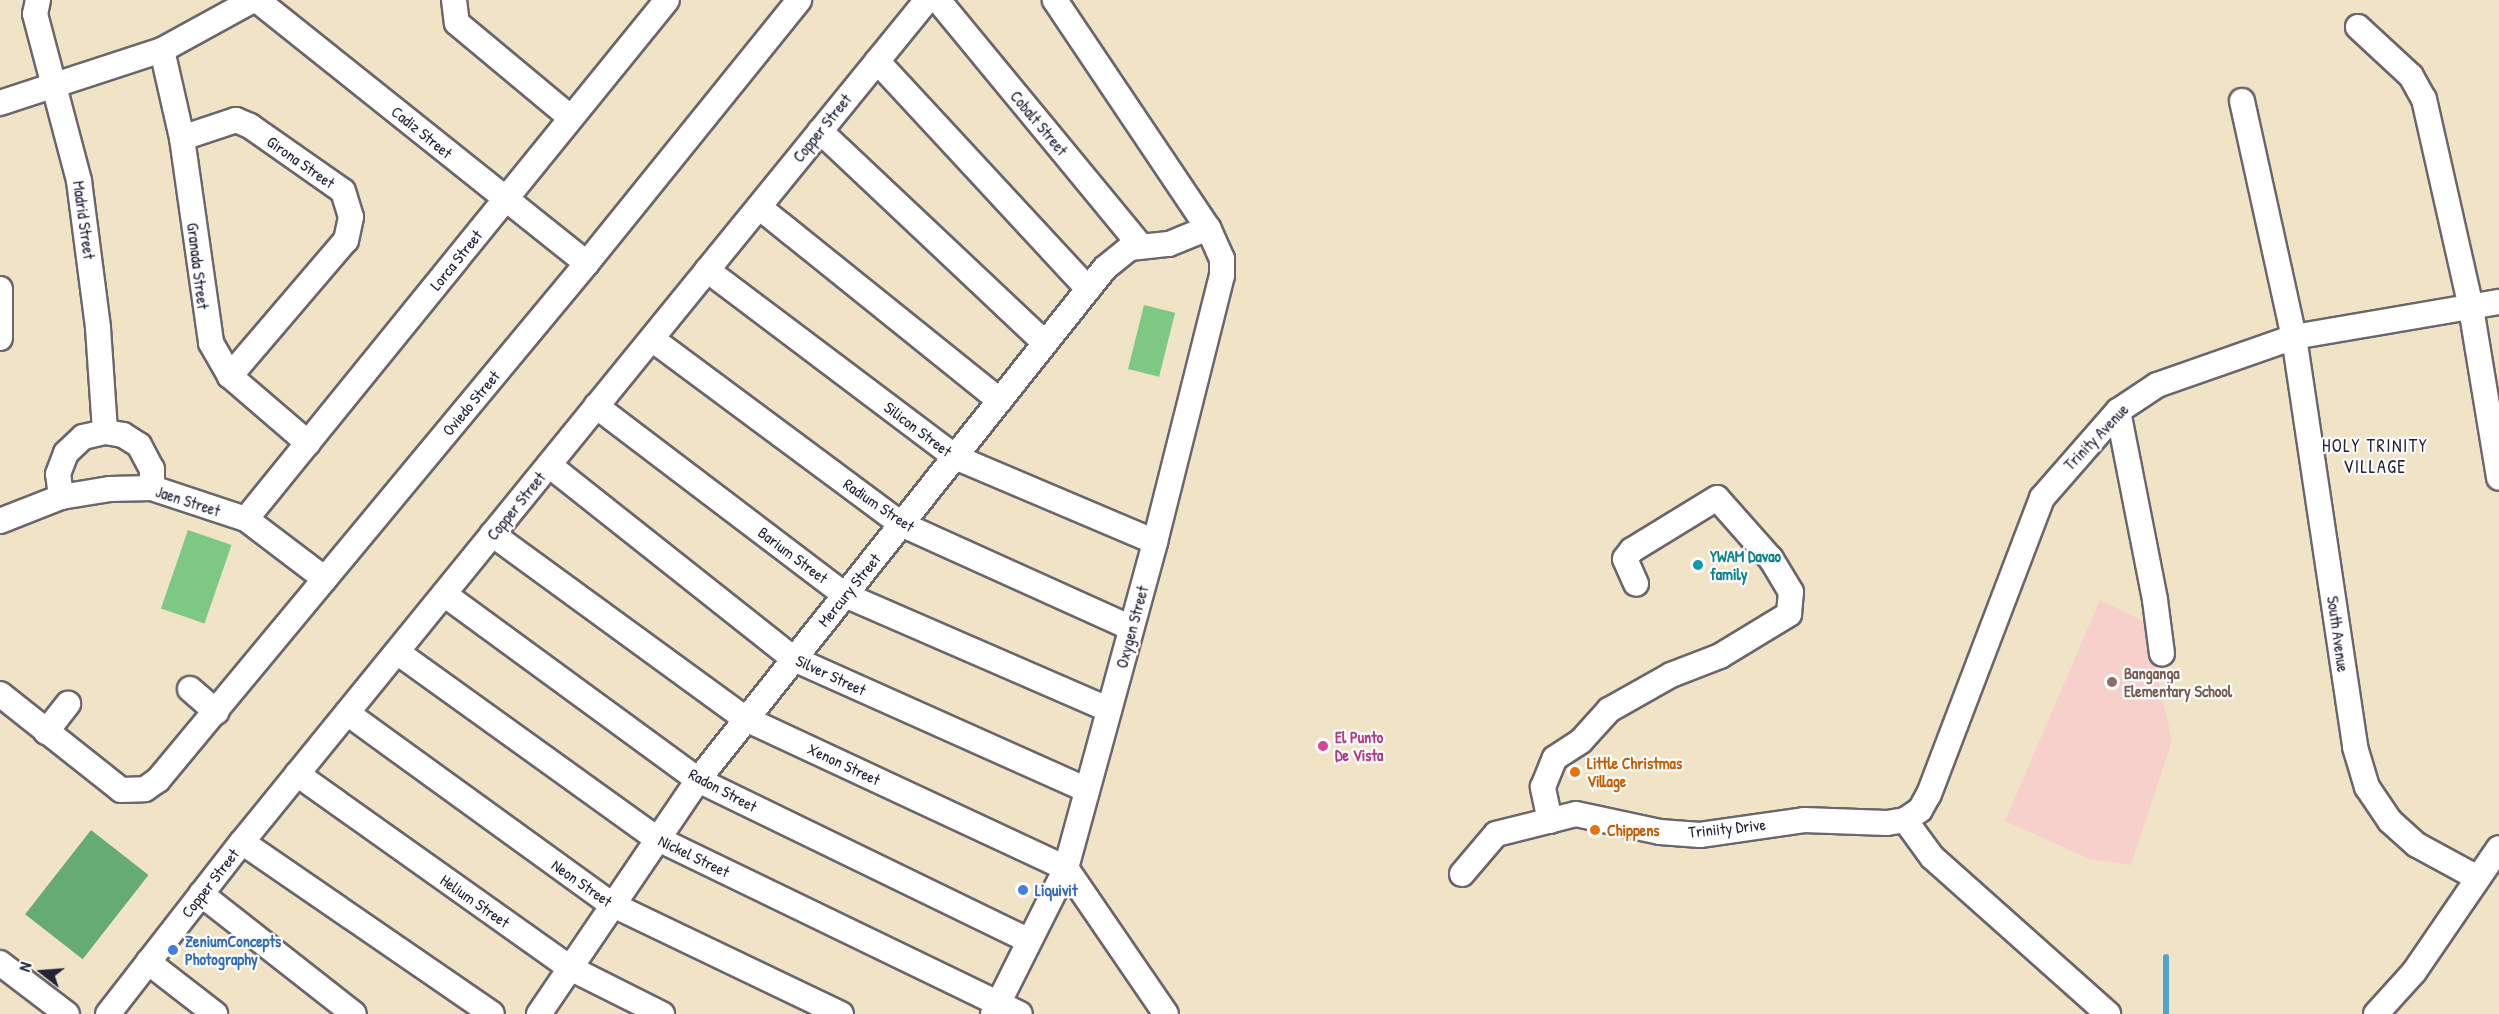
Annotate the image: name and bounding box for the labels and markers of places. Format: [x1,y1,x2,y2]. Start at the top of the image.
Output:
place label: YWAM Davao family [1710,546,1781,584]
marker: YWAM Davao family [1691,558,1705,572]
place label: Banganga Elementary School [2124,663,2232,701]
marker: Banganga Elementary School [2105,675,2119,689]
place label: El Punto De Vista [1335,727,1383,765]
marker: El Punto De Vista [1316,739,1330,753]
place label: Little Christmas Village [1587,753,1682,791]
marker: Little Christmas Village [1568,765,1582,779]
place label: Chippens [1607,820,1660,840]
marker: Chippens [1588,823,1602,837]
place label: Liquivit [1035,880,1077,900]
marker: Liquivit [1016,883,1030,897]
place label: ZeniumConcepts Photography [185,931,281,969]
marker: ZeniumConcepts Photography [166,943,180,957]

